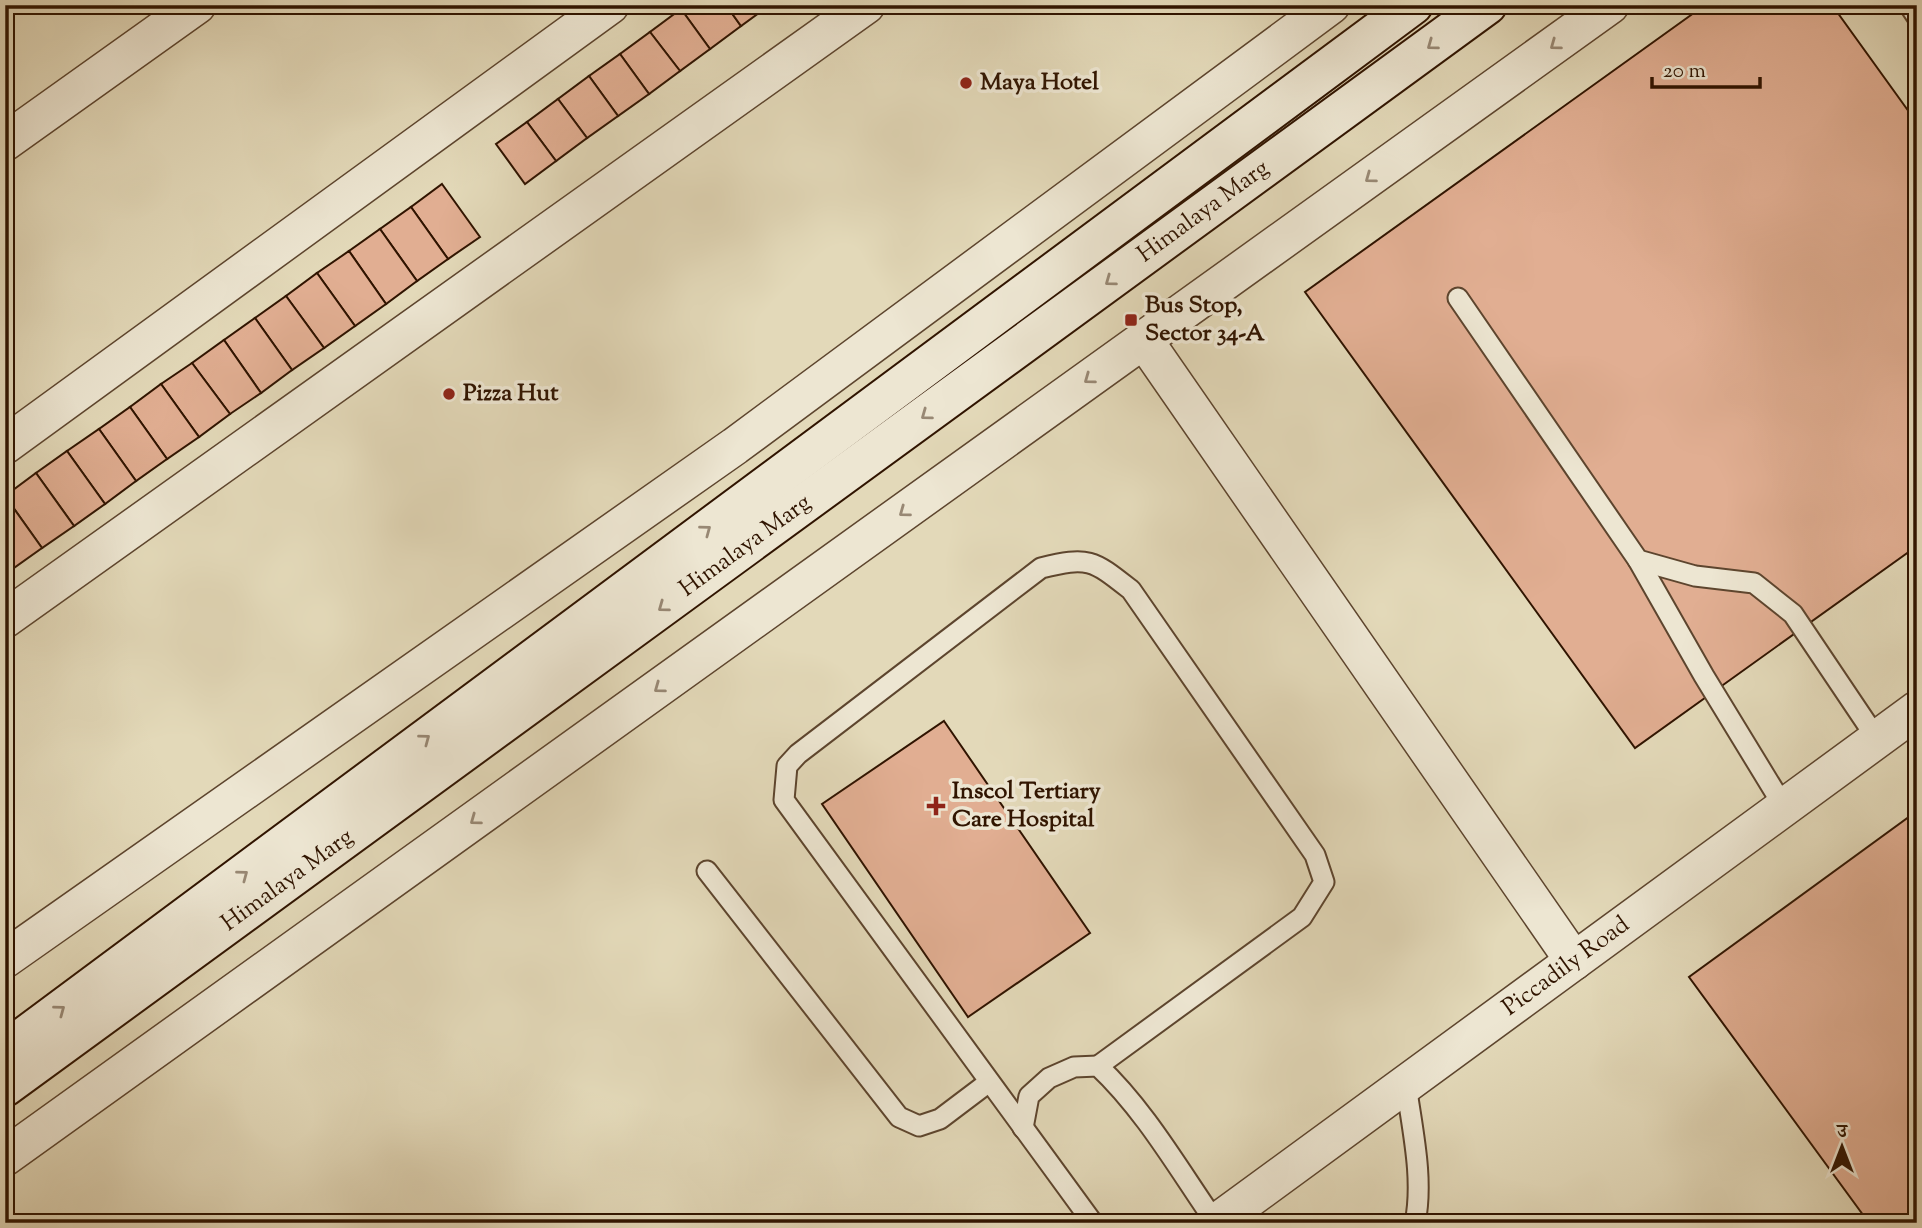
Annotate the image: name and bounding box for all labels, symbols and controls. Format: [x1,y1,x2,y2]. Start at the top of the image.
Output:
one-way arrow [1427,37,1440,50]
one-way arrow [1550,37,1563,49]
scale bar [1652,46,1761,90]
text: 20 m [1663,57,1706,87]
place label: Maya Hotel [980,66,1099,100]
marker: Maya Hotel [958,75,974,91]
street label: Himalaya Marg [1131,152,1277,272]
one-way arrow [1365,170,1378,182]
one-way arrow [1105,272,1118,285]
place label: Bus Stop, Sector 34-A [1145,289,1265,351]
marker: Bus Stop, Sector 34-A [1123,312,1139,328]
one-way arrow [1084,371,1097,384]
place label: Pizza Hut [463,377,559,411]
marker: Pizza Hut [441,386,457,402]
one-way arrow [921,407,934,419]
street label: Himalaya Marg [673,486,819,606]
one-way arrow [899,504,912,516]
one-way arrow [698,526,711,539]
one-way arrow [658,598,671,611]
one-way arrow [654,679,667,692]
one-way arrow [417,735,430,747]
place label: Inscol Tertiary Care Hospital [952,775,1101,837]
marker: Inscol Tertiary Care Hospital [926,796,946,816]
one-way arrow [470,812,483,824]
street label: Himalaya Marg [215,821,361,940]
one-way arrow [235,871,248,883]
street label: Piccadily Road [1496,908,1637,1025]
one-way arrow [52,1006,65,1019]
north arrow [1806,1112,1876,1182]
text: उ [1835,1119,1848,1146]

